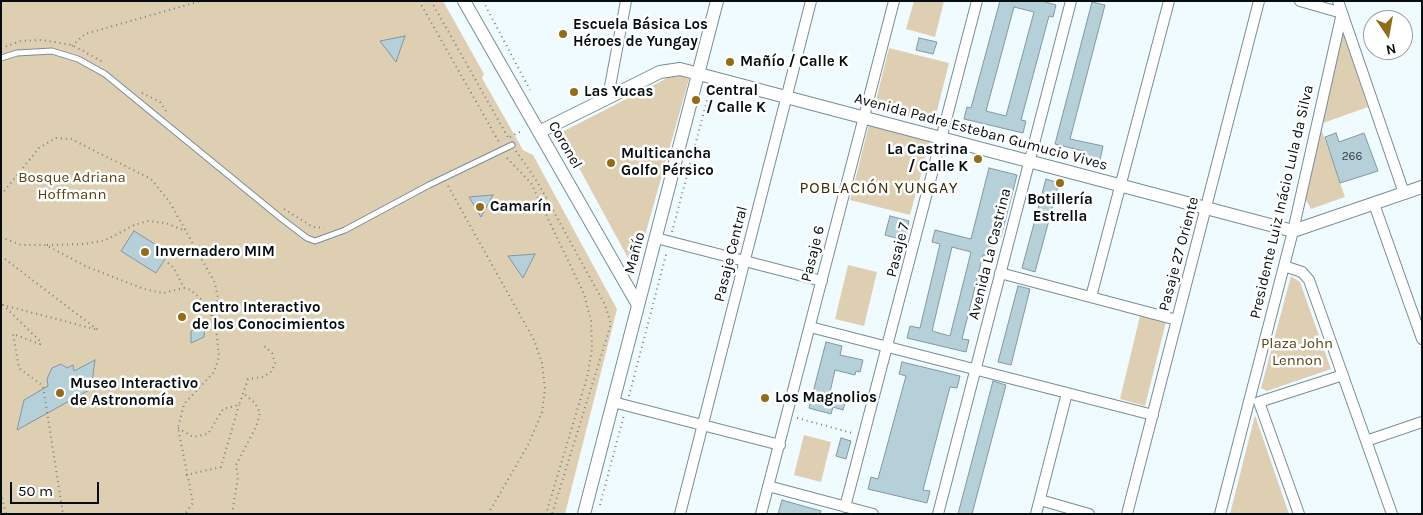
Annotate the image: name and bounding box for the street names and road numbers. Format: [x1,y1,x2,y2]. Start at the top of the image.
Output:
street label: Presidente Luiz Inácio Lula da Silva [1246,83,1318,321]
street label: Avenida Padre Esteban Gumucio Vives [853,90,1109,174]
street label: Coronel [544,118,586,172]
street label: Avenida La Castrina [965,186,1015,322]
street label: Pasaje 27 Oriente [1155,195,1203,313]
street label: Pasaje Central [710,204,752,304]
street label: Pasaje 7 [883,221,913,279]
street label: Pasaje 6 [797,224,829,284]
street label: Mañío [621,230,649,276]

